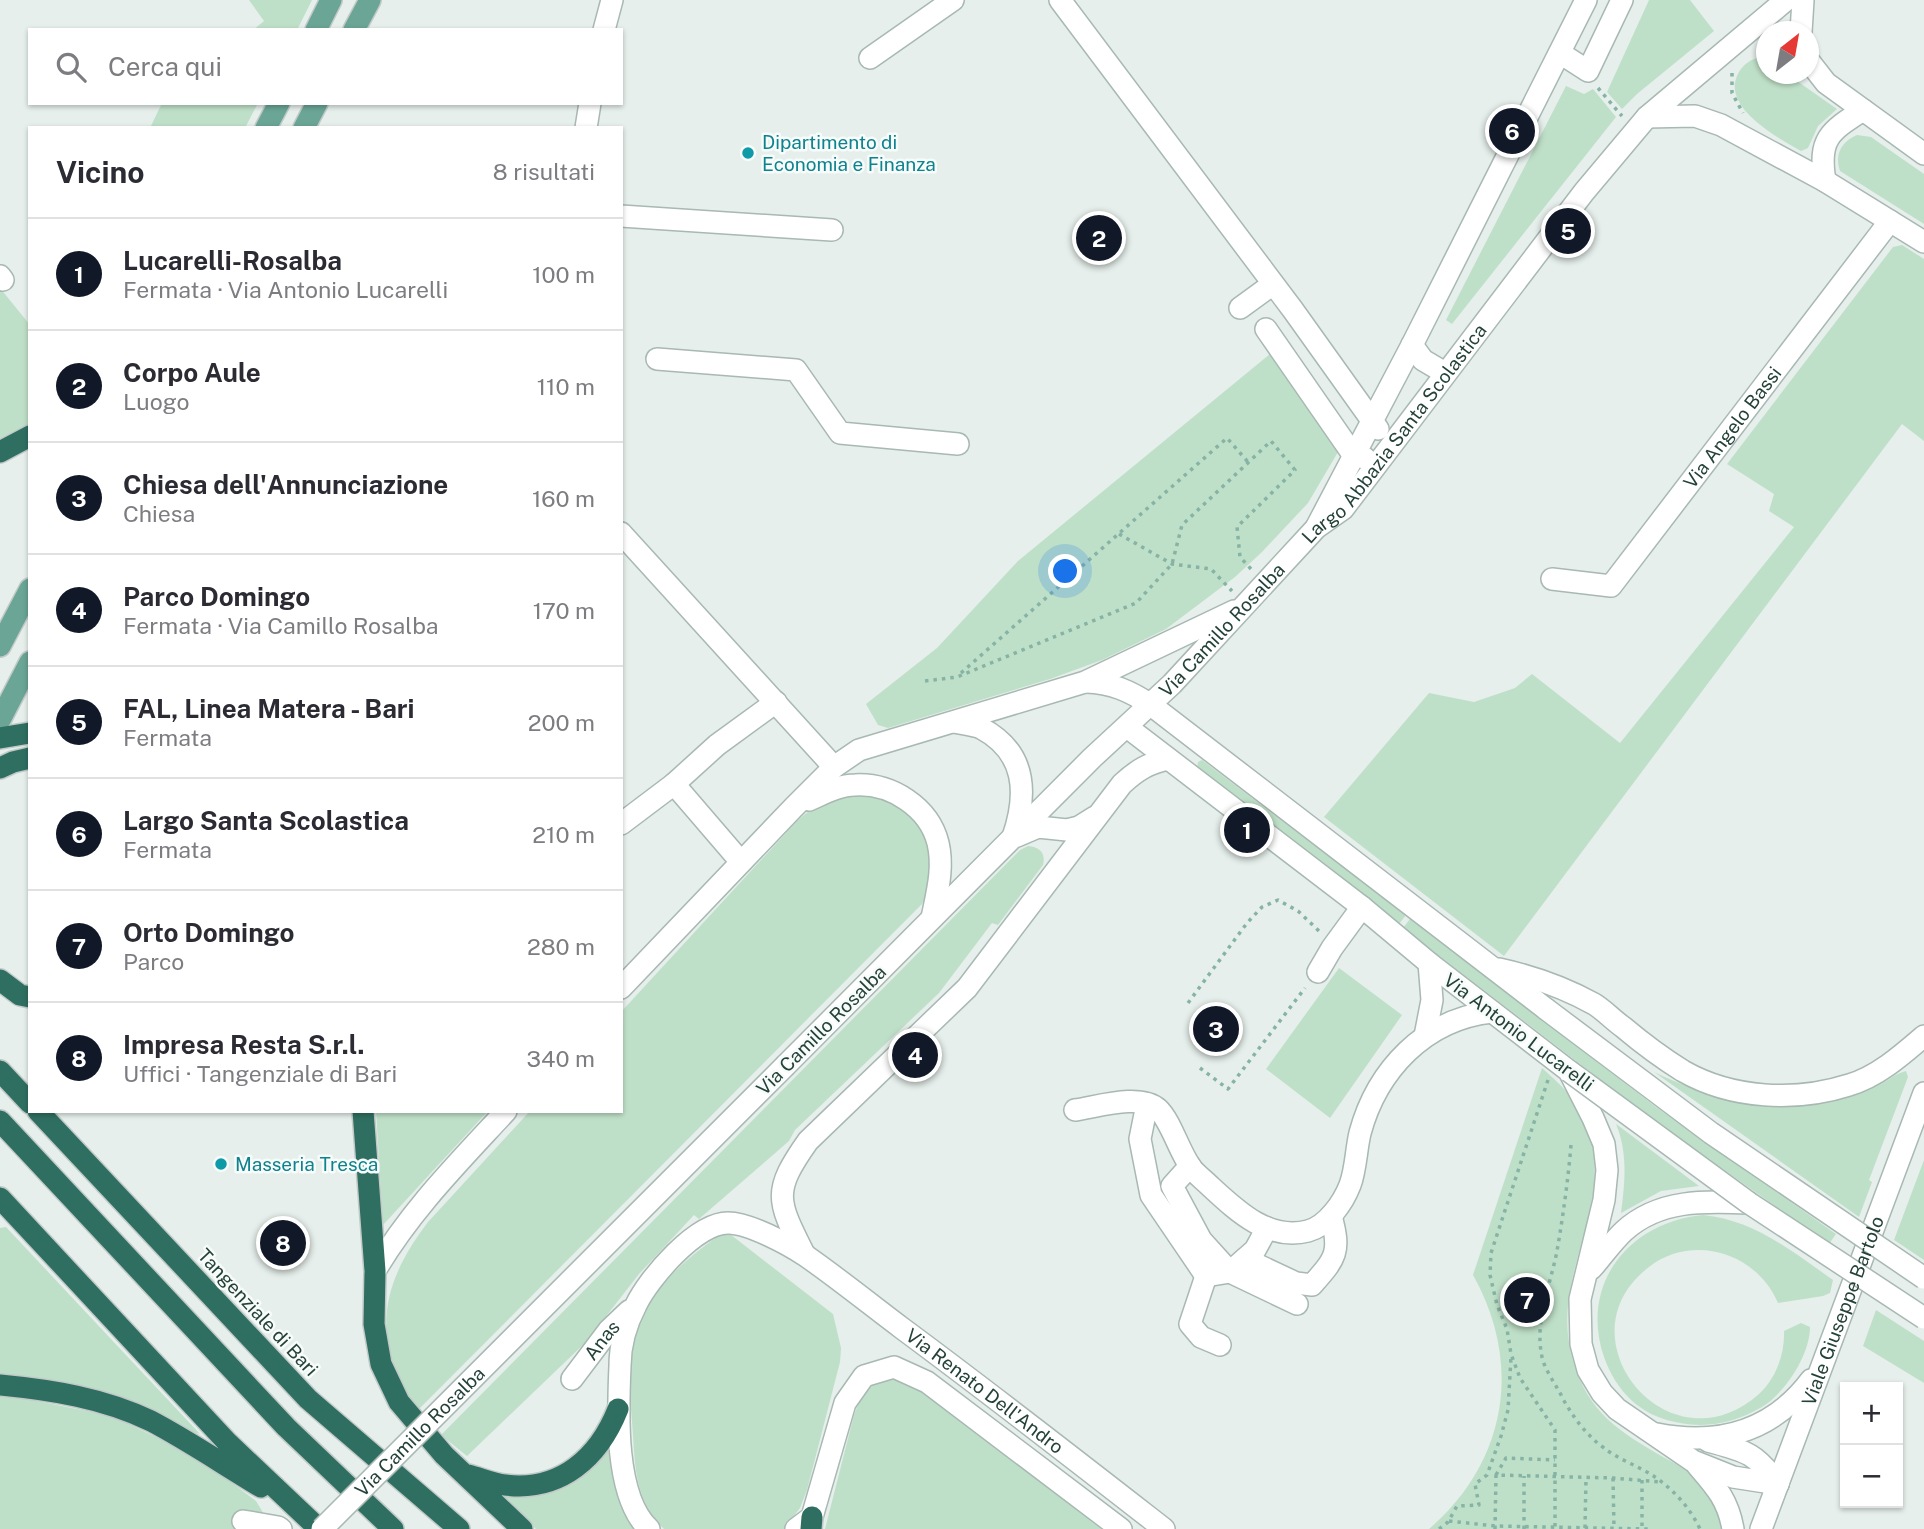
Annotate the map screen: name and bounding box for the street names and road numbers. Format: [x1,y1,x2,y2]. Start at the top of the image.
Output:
street label: Largo Abbazia Santa Scolastica [1297,319,1491,547]
street label: Via Angelo Bassi [1679,362,1786,493]
street label: Via Camillo Rosalba [1155,558,1289,701]
street label: Via Camillo Rosalba [752,961,890,1099]
street label: Via Antonio Lucarelli [1440,968,1598,1096]
street label: Viale Giuseppe Bartolo [1797,1213,1888,1409]
street label: Tangenziale di Bari [193,1244,323,1380]
street label: Anas [579,1315,624,1364]
street label: Via Renato Dell'Andro [902,1324,1068,1458]
street label: Via Camillo Rosalba [350,1362,489,1501]

